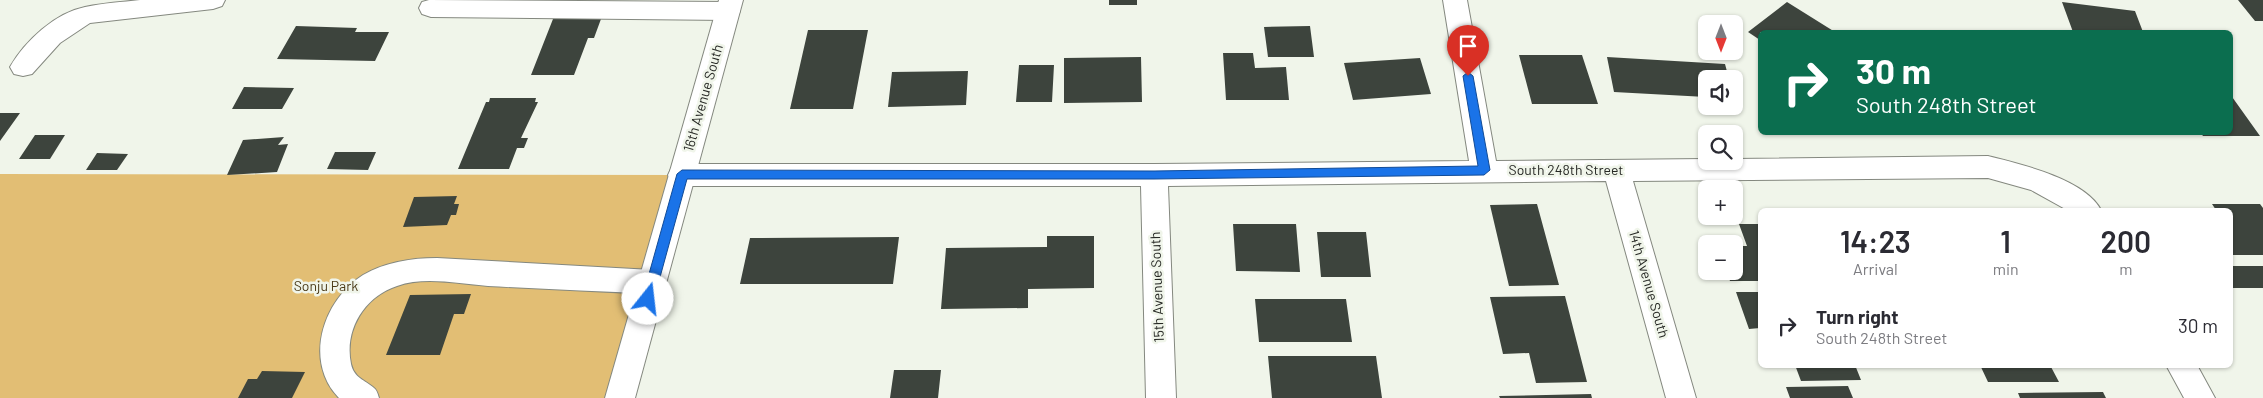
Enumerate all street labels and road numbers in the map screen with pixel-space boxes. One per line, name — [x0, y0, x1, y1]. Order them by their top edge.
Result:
street label: 16th Avenue South — [679, 42, 726, 153]
street label: South 248th Street — [1509, 161, 1623, 178]
street label: 14th Avenue South — [1626, 228, 1673, 340]
street label: 15th Avenue South — [1146, 231, 1167, 343]

